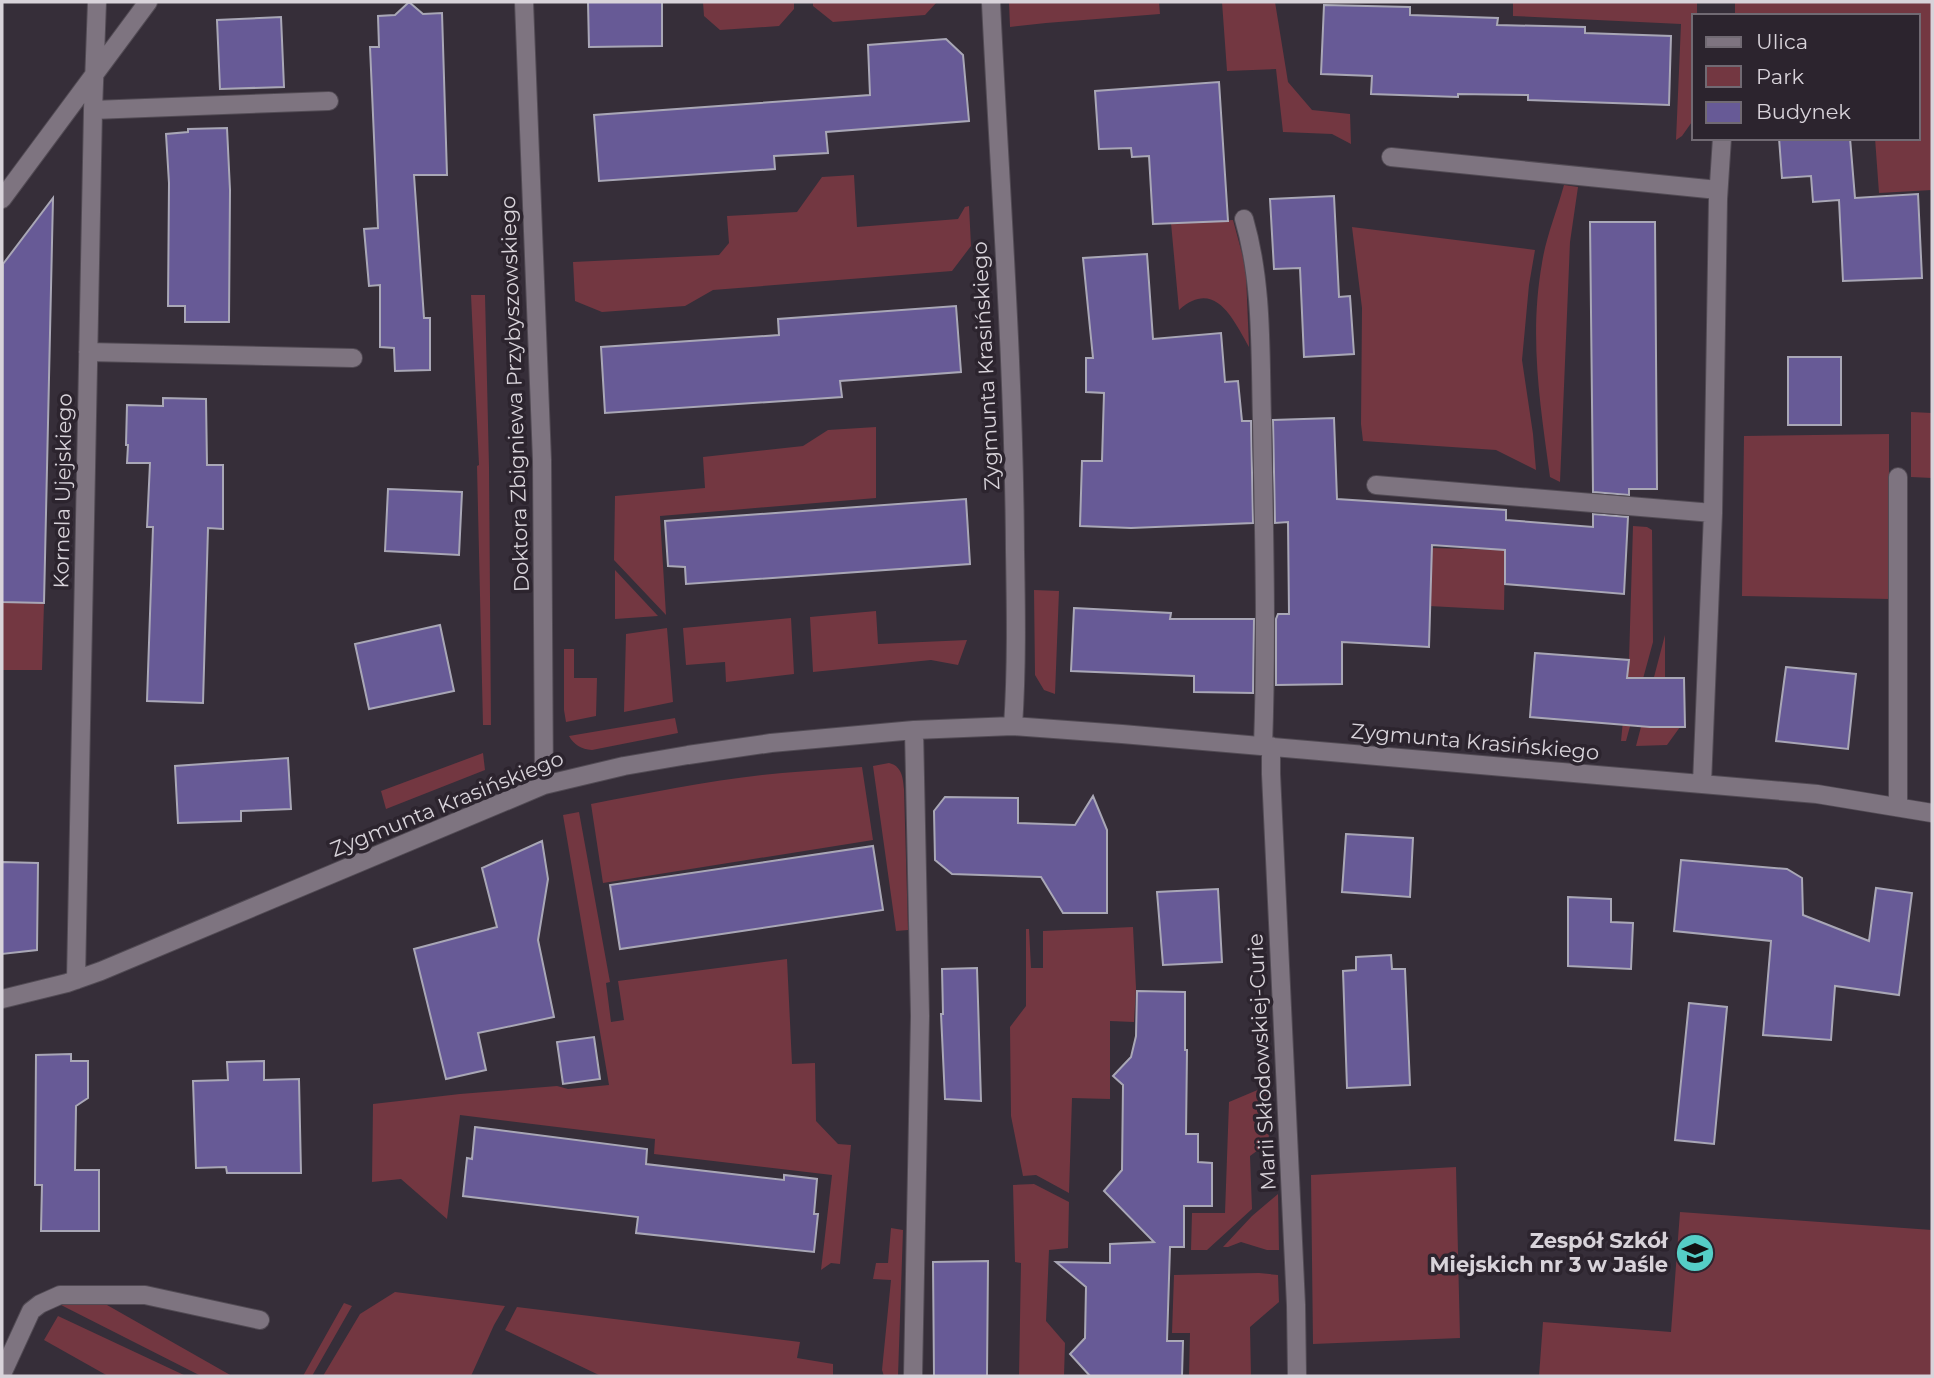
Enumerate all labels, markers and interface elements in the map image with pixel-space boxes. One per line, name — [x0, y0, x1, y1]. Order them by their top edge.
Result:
legend — [1692, 14, 1920, 140]
text: Ulica — [1756, 29, 1808, 54]
text: Park — [1756, 64, 1804, 89]
text: Budynek — [1756, 99, 1851, 124]
street label: Doktora Zbigniewa Przybyszowskiego — [495, 195, 534, 593]
street label: Zygmunta Krasińskiego — [966, 241, 1005, 491]
street label: Kornela Ujejskiego — [48, 393, 77, 589]
street label: Zygmunta Krasińskiego — [1350, 718, 1600, 765]
street label: Zygmunta Krasińskiego — [327, 745, 567, 862]
street label: Marii Skłodowskiej-Curie — [1242, 933, 1281, 1191]
place label: Zespół Szkół Miejskich nr 3 w Jaśle — [1430, 1228, 1669, 1277]
school or university icon: Zespół Szkół Miejskich nr 3 w Jaśle — [1674, 1232, 1716, 1274]

